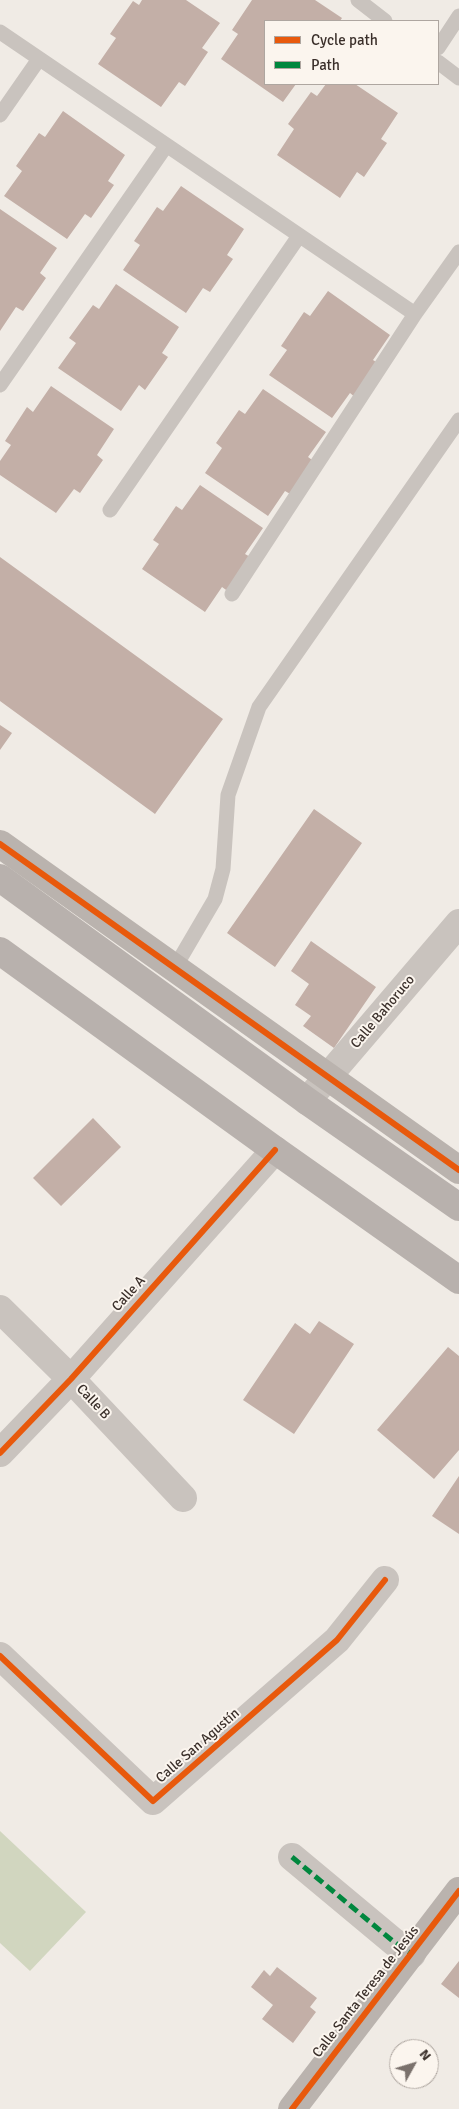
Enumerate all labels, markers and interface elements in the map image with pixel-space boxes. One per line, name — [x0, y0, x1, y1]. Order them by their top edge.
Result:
legend — [264, 20, 439, 85]
text: Cycle path — [311, 31, 378, 49]
text: Path — [311, 56, 340, 74]
street label: Calle Bahoruco — [347, 972, 419, 1052]
street label: Calle A — [109, 1273, 149, 1315]
street label: Calle B — [73, 1381, 113, 1423]
street label: Calle San Agustín — [153, 1705, 243, 1787]
street label: Calle Santa Teresa de Jesús — [309, 1923, 423, 2061]
north arrow — [389, 2039, 439, 2089]
text: N — [416, 2046, 435, 2064]

